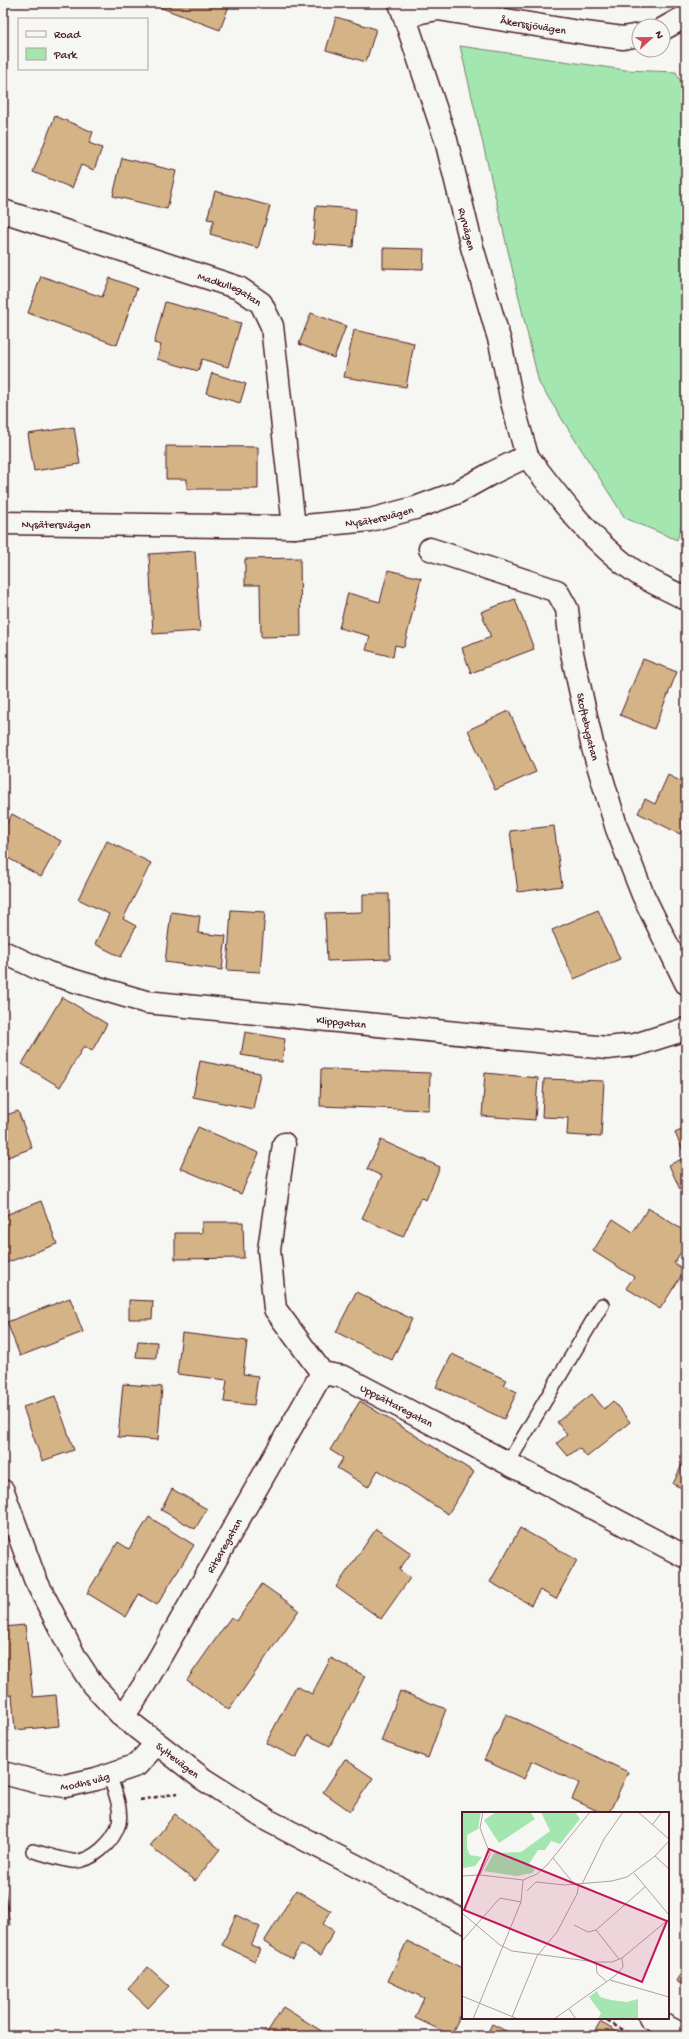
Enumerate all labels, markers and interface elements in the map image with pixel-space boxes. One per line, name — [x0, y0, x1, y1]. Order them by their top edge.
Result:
street label: Åkerssjövägen — [499, 13, 567, 38]
legend — [18, 18, 148, 70]
north arrow — [631, 18, 671, 58]
text: Road — [54, 29, 81, 43]
text: N — [652, 29, 665, 41]
text: Park — [53, 49, 79, 63]
street label: Ryrvägen — [455, 207, 477, 253]
street label: Madkullegatan — [196, 271, 264, 310]
street label: Nysätersvägen — [345, 505, 416, 530]
street label: Nysätersvägen — [21, 519, 91, 532]
street label: Skoftebygatan — [573, 692, 601, 763]
street label: Klippgatan — [316, 1015, 367, 1032]
street label: Uppsättaregatan — [358, 1383, 435, 1431]
street label: Ritsaregatan — [205, 1516, 246, 1576]
street label: Syltevägen — [153, 1741, 201, 1782]
street label: Modhs väg — [60, 1771, 111, 1794]
inset map — [462, 1812, 669, 2019]

